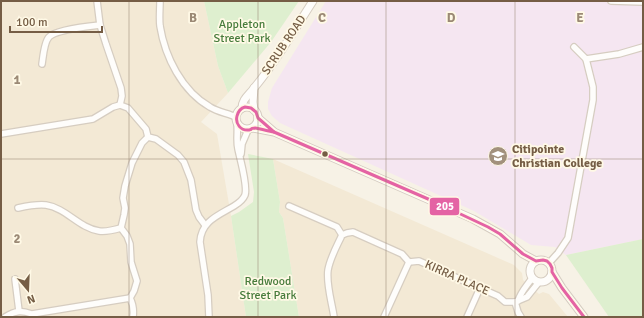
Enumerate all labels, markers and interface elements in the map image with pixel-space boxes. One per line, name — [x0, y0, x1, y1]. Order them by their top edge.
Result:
scale bar — [10, 8, 102, 34]
text: B — [189, 10, 197, 26]
text: C — [318, 10, 326, 26]
text: D — [447, 10, 456, 26]
text: E — [576, 10, 584, 26]
street label: SCRUB ROAD — [259, 12, 310, 78]
text: 100 m — [16, 15, 48, 30]
park label: Appleton Street Park — [214, 17, 270, 46]
text: 1 — [13, 72, 21, 88]
place label: Citipointe Christian College — [512, 142, 602, 171]
school or university icon: Citipointe Christian College — [487, 145, 509, 167]
unlabelled marker — [320, 149, 330, 159]
line badge: 205 — [429, 197, 460, 216]
text: 205 — [436, 200, 454, 213]
text: 2 — [13, 231, 21, 247]
street label: KIRRA PLACE — [422, 257, 492, 299]
north arrow — [8, 270, 48, 310]
park label: Redwood Street Park — [240, 274, 296, 303]
text: N — [25, 292, 37, 306]

